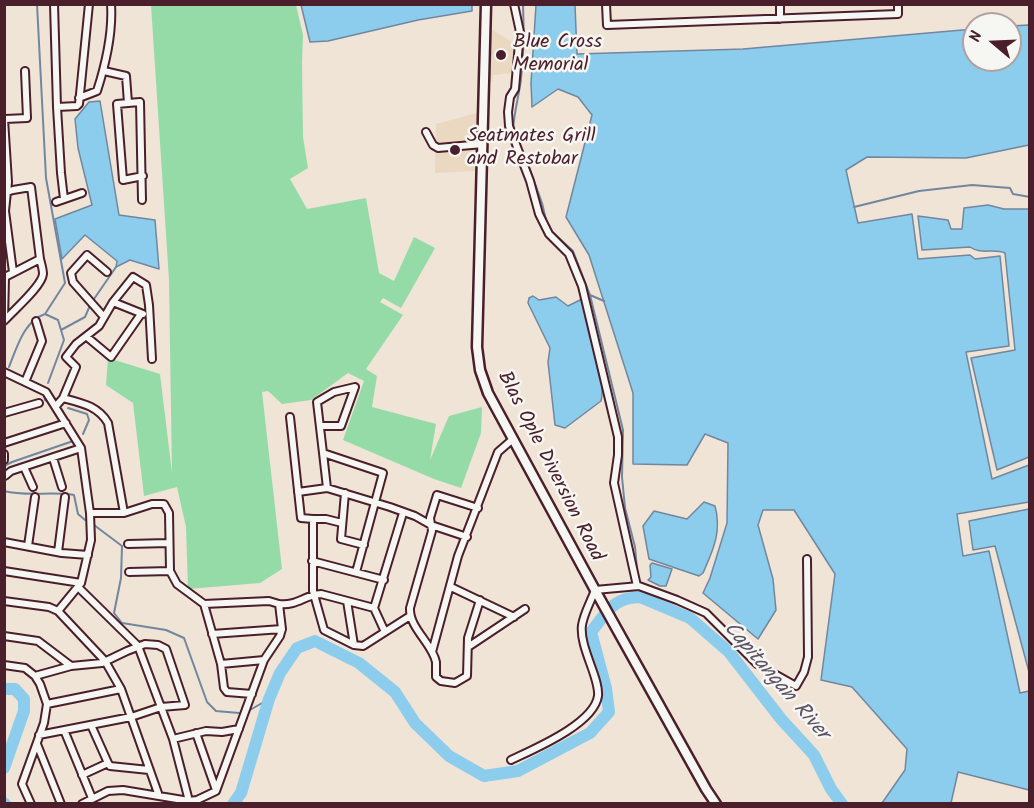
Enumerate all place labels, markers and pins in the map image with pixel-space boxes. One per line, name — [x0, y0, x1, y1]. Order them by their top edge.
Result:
place label: Blue Cross Memorial — [513, 32, 602, 79]
marker: Blue Cross Memorial — [494, 48, 508, 62]
place label: Seatmates Grill and Restobar — [467, 126, 596, 173]
marker: Seatmates Grill and Restobar — [448, 143, 462, 157]

